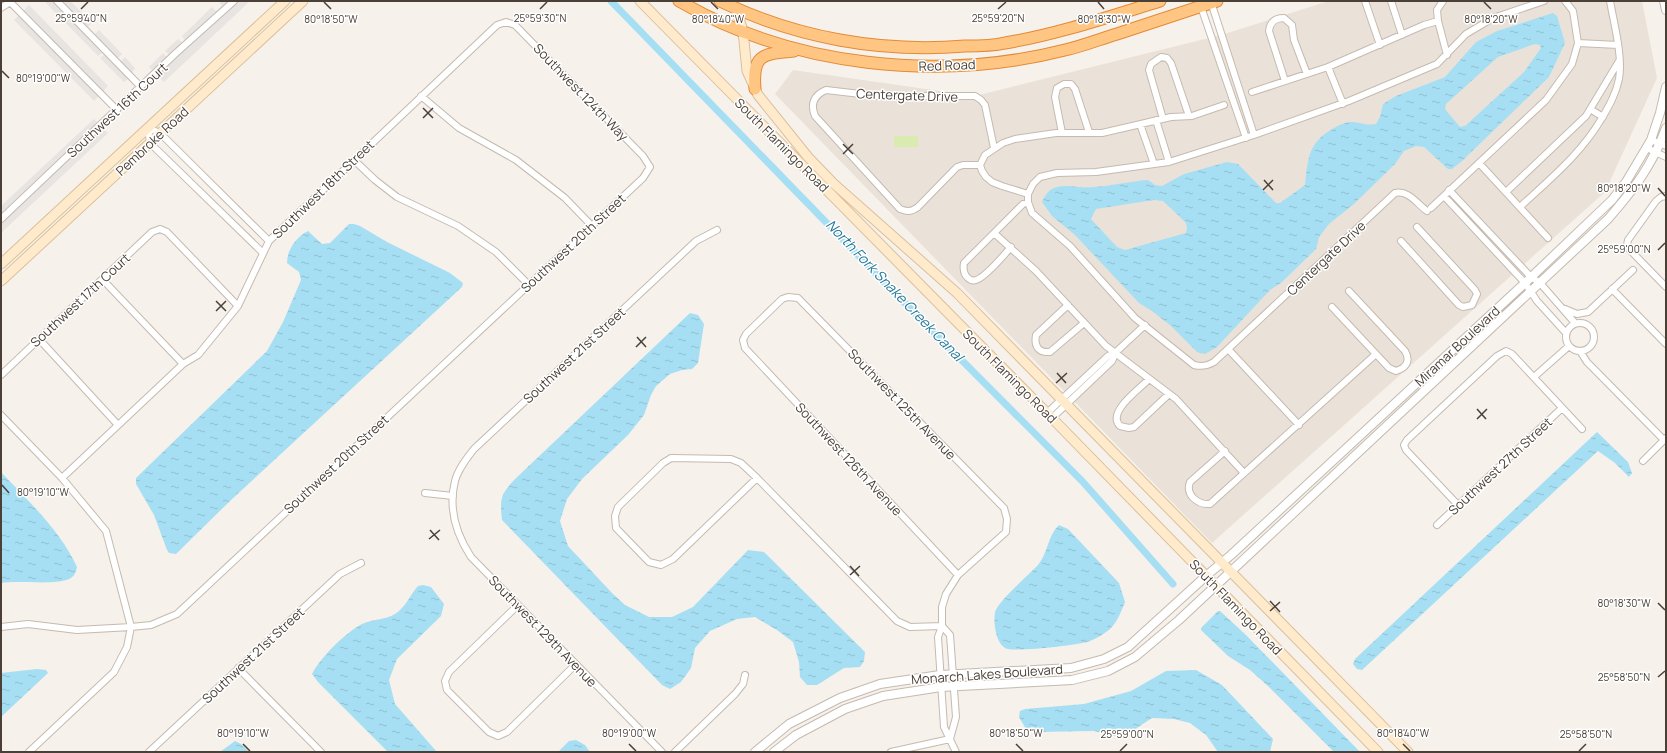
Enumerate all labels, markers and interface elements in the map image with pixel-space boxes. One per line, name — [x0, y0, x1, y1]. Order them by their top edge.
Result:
text: 25°59'40"N — [55, 11, 107, 25]
text: 25°59'30"N — [514, 11, 566, 25]
text: 25°59'20"N — [972, 11, 1024, 25]
text: 80°18'50"W — [304, 12, 358, 26]
text: 80°18'40"W — [692, 12, 745, 26]
text: 80°18'30"W — [1077, 12, 1131, 26]
text: 80°18'20"W — [1464, 12, 1518, 26]
street label: Southwest 124th Way — [530, 39, 632, 145]
street label: Red Road — [918, 55, 976, 75]
street label: Southwest 16th Court — [63, 59, 171, 161]
text: 80°19'00"W — [16, 71, 71, 85]
street label: Centergate Drive — [856, 84, 959, 106]
street label: South Flamingo Road — [731, 94, 833, 196]
street label: Pembroke Road — [112, 103, 192, 179]
street label: Southwest 18th Street — [268, 136, 378, 242]
text: 80°18'20"W — [1597, 181, 1651, 195]
street label: Southwest 20th Street — [517, 190, 629, 296]
water label: North Fork Snake Creek Canal — [822, 215, 969, 366]
street label: Centergate Drive — [1283, 216, 1370, 299]
text: 25°59'00"N — [1597, 242, 1651, 256]
street label: Southwest 17th Court — [26, 249, 134, 351]
street label: Miramar Boulevard — [1410, 302, 1504, 390]
street label: Southwest 21st Street — [519, 303, 629, 407]
street label: South Flamingo Road — [959, 325, 1061, 427]
street label: Southwest 125th Avenue — [844, 344, 960, 464]
street label: Southwest 126th Avenue — [792, 398, 907, 520]
street label: Southwest 20th Street — [280, 411, 392, 517]
street label: Southwest 27th Street — [1444, 413, 1556, 519]
text: 80°19'10"W — [17, 485, 70, 499]
street label: South Flamingo Road — [1186, 555, 1286, 659]
street label: Southwest 129th Avenue — [485, 571, 601, 691]
text: 80°18'30"W — [1597, 596, 1651, 610]
street label: Southwest 21st Street — [198, 603, 308, 707]
street label: Monarch Lakes Boulevard — [910, 660, 1064, 688]
text: 25°58'50"N — [1598, 670, 1650, 684]
text: 80°19'10"W — [217, 726, 270, 740]
text: 80°19'00"W — [602, 726, 657, 740]
text: 80°18'50"W — [989, 726, 1043, 740]
text: 80°18'40"W — [1377, 726, 1430, 740]
text: 25°59'00"N — [1100, 727, 1154, 741]
text: 25°58'50"N — [1560, 727, 1612, 741]

